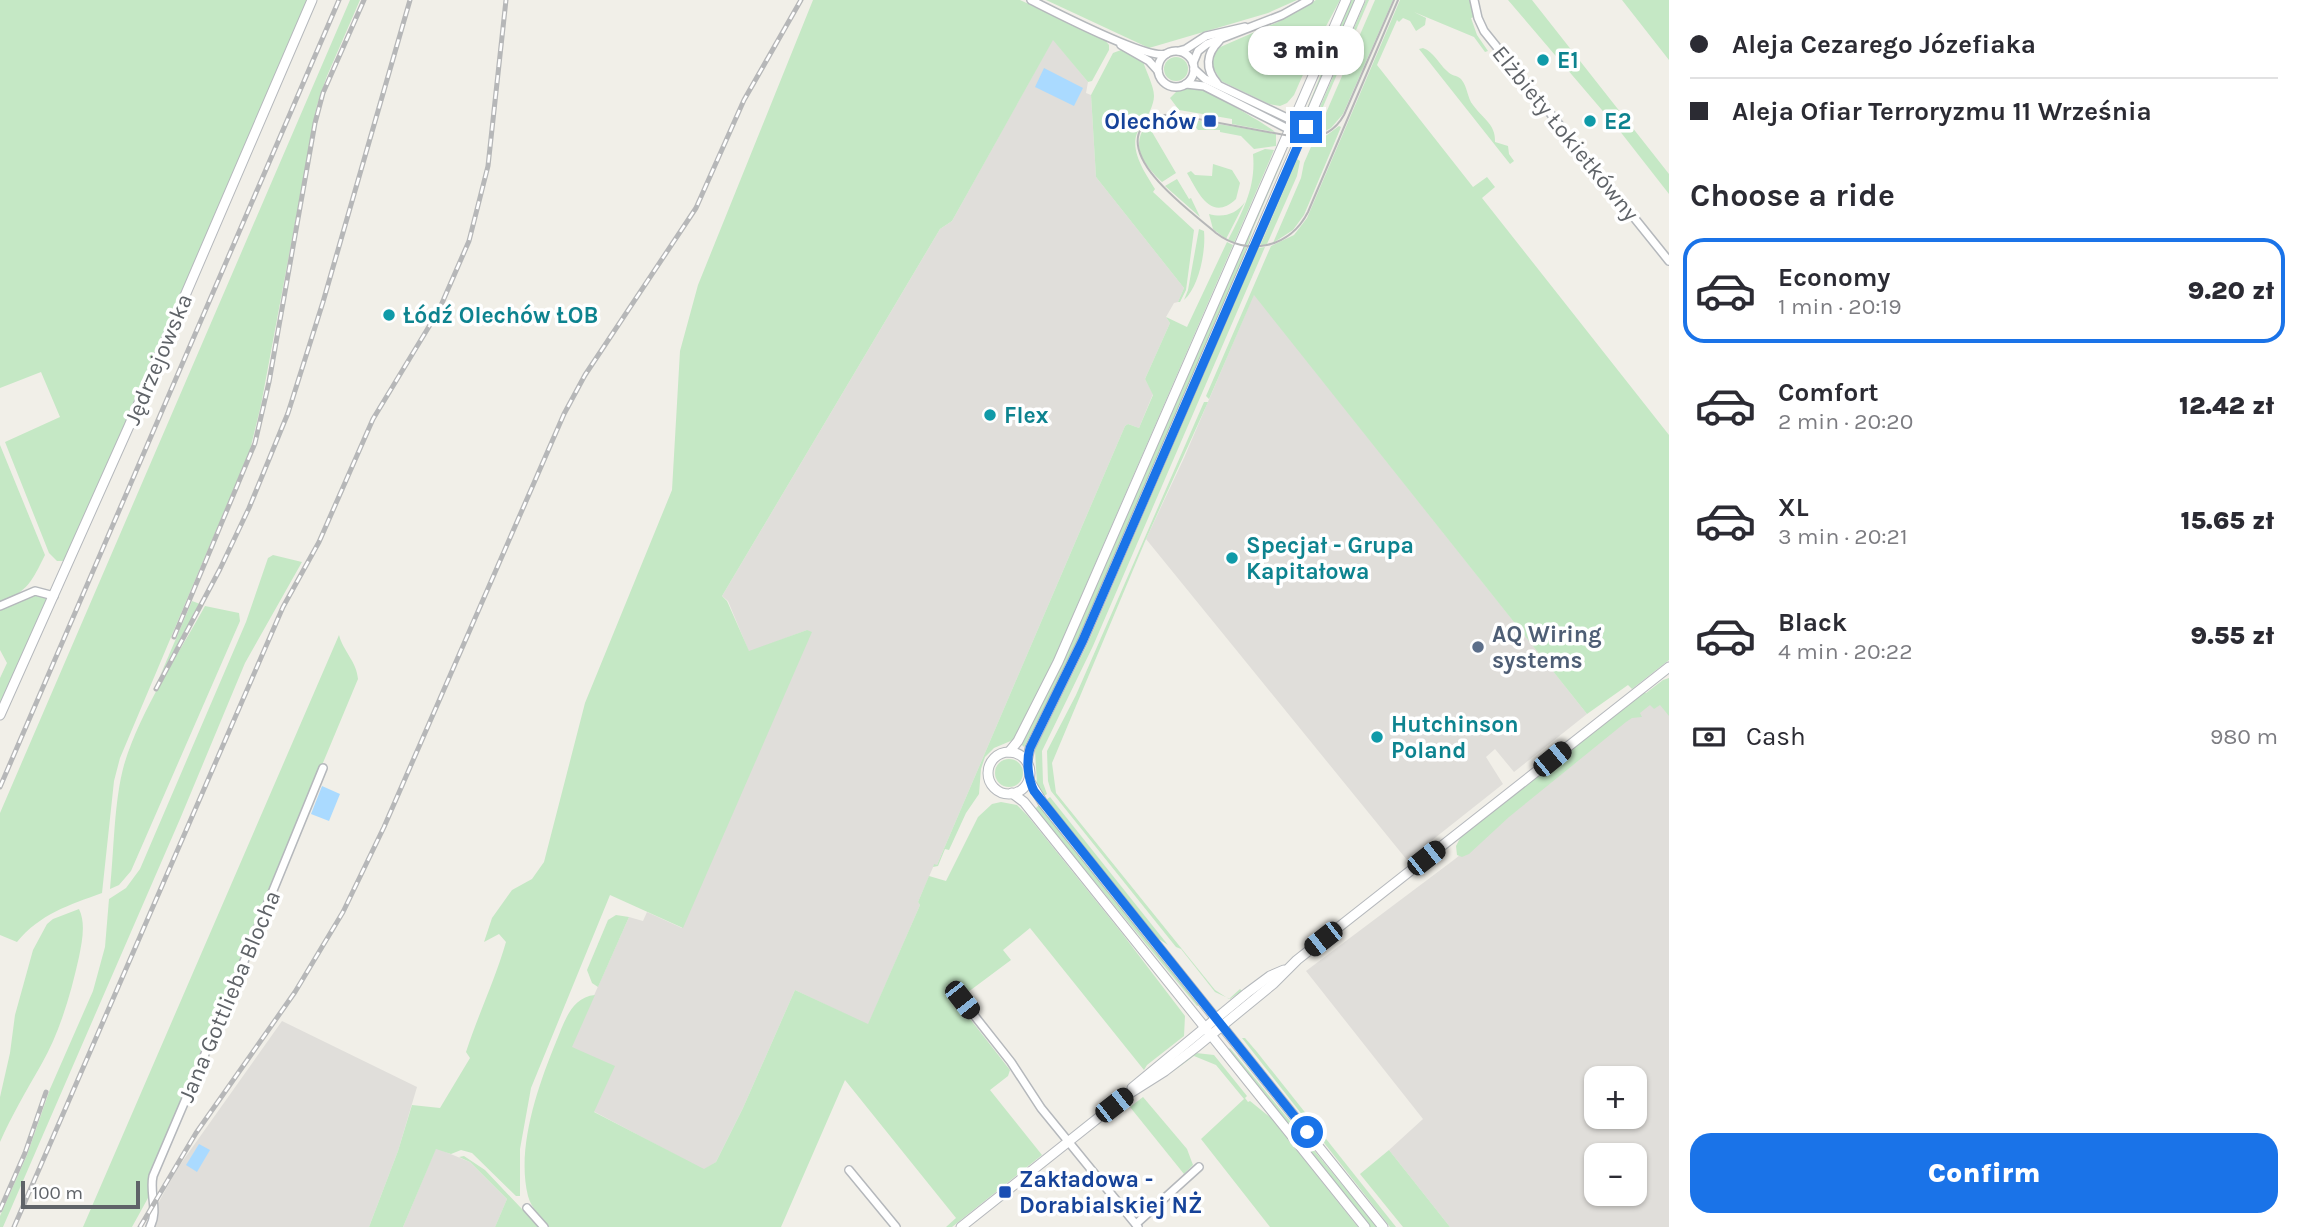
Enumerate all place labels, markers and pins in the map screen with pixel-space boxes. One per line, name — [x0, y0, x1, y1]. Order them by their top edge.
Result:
place label: E1 — [1557, 47, 1579, 74]
marker: E1 — [1535, 52, 1551, 68]
place label: Olechów — [1104, 108, 1197, 135]
place label: E2 — [1604, 108, 1631, 135]
marker: Olechów — [1202, 113, 1218, 129]
marker: E2 — [1582, 113, 1598, 129]
place label: Łódź Olechów ŁOB — [403, 302, 598, 329]
marker: Łódź Olechów ŁOB — [381, 307, 397, 323]
place label: Flex — [1004, 402, 1049, 429]
marker: Flex — [982, 407, 998, 423]
place label: Specjał - Grupa Kapitałowa — [1246, 532, 1414, 585]
marker: Specjał - Grupa Kapitałowa — [1224, 550, 1240, 566]
place label: AQ Wiring systems — [1492, 621, 1602, 674]
marker: AQ Wiring systems — [1470, 639, 1486, 655]
place label: Hutchinson Poland — [1391, 711, 1519, 764]
marker: Hutchinson Poland — [1369, 729, 1385, 745]
place label: Zakładowa - Dorabialskiej NŻ — [1019, 1166, 1202, 1219]
marker: Zakładowa - Dorabialskiej NŻ — [997, 1184, 1013, 1200]

